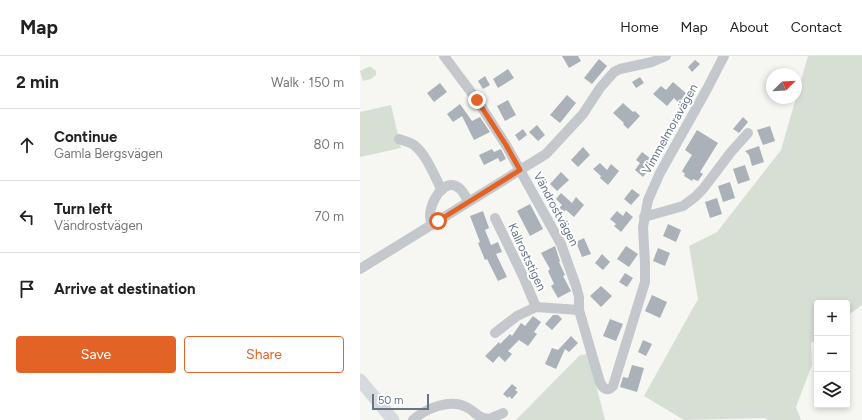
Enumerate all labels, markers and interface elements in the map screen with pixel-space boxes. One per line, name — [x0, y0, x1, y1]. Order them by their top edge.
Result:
text: Map — [20, 16, 58, 39]
text: Home — [620, 19, 659, 36]
text: Map — [681, 19, 708, 36]
text: About — [730, 19, 769, 36]
text: Contact — [791, 19, 842, 36]
north arrow — [766, 68, 802, 104]
text: 2 min — [16, 72, 59, 92]
text: Walk · 150 m — [271, 75, 344, 90]
street label: Vimmelmoravägen — [639, 81, 701, 176]
route end — [468, 91, 486, 109]
text: Continue — [54, 128, 117, 146]
icon: ahead — [16, 134, 38, 156]
text: 80 m — [313, 137, 344, 152]
text: Gamla Bergsvägen — [54, 146, 163, 161]
street label: Vändrostvägen — [531, 170, 582, 249]
text: Turn left — [54, 200, 112, 218]
icon: left — [16, 206, 38, 228]
text: 70 m — [314, 209, 344, 224]
route start — [429, 212, 447, 230]
text: Vändrostvägen — [54, 218, 143, 233]
street label: Kallroststigen — [505, 221, 549, 293]
icon: arrive — [16, 278, 38, 300]
text: Arrive at destination — [54, 280, 195, 298]
map controls — [814, 300, 850, 408]
button: + — [814, 300, 850, 336]
button: Save — [16, 336, 176, 373]
button: Share — [184, 336, 344, 373]
button: − — [814, 336, 850, 372]
button: layers — [814, 372, 850, 408]
scale bar — [372, 392, 429, 411]
text: 50 m — [378, 394, 403, 407]

